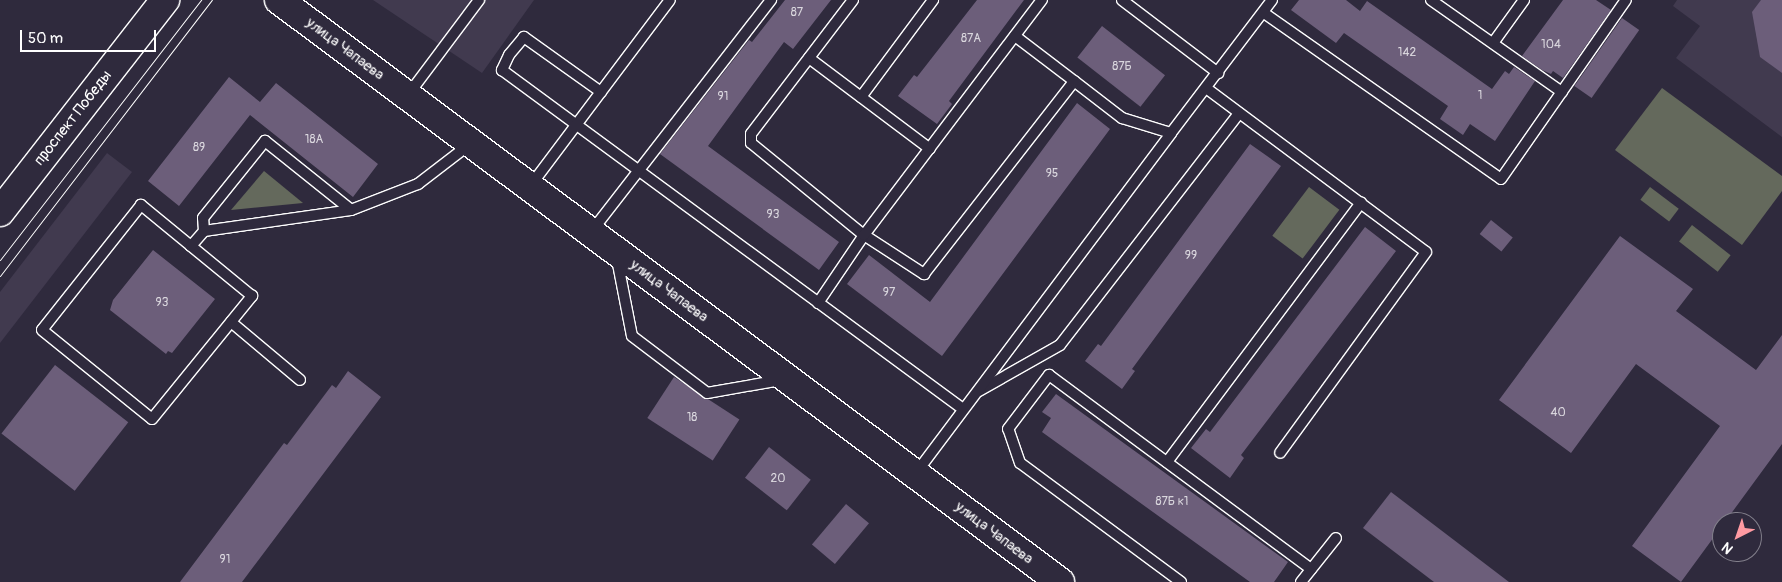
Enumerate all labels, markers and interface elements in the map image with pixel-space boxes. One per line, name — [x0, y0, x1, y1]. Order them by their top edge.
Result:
house number: 87 — [791, 6, 803, 20]
street label: улица Чапаева — [302, 14, 388, 84]
scale bar — [22, 20, 159, 52]
text: 50 m — [28, 29, 63, 48]
house number: 87А — [961, 32, 981, 46]
house number: 104 — [1541, 38, 1561, 52]
house number: 142 — [1398, 46, 1416, 60]
house number: 87Б — [1112, 60, 1132, 74]
street label: проспект Победы — [30, 67, 116, 169]
house number: 1 — [1478, 89, 1482, 103]
house number: 91 — [718, 90, 728, 104]
house number: 18А — [305, 133, 323, 147]
house number: 89 — [193, 141, 205, 155]
house number: 95 — [1046, 167, 1058, 181]
house number: 93 — [767, 208, 779, 222]
house number: 99 — [1185, 249, 1197, 263]
street label: улица Чапаева — [626, 256, 712, 326]
house number: 97 — [883, 286, 895, 300]
house number: 93 — [156, 296, 168, 310]
house number: 40 — [1550, 406, 1566, 420]
house number: 18 — [687, 411, 697, 425]
house number: 20 — [771, 472, 785, 486]
house number: 87Б к1 — [1155, 495, 1189, 509]
street label: улица Чапаева — [951, 498, 1037, 568]
north arrow — [1712, 512, 1762, 562]
text: N — [1718, 538, 1737, 557]
house number: 91 — [220, 553, 230, 567]

